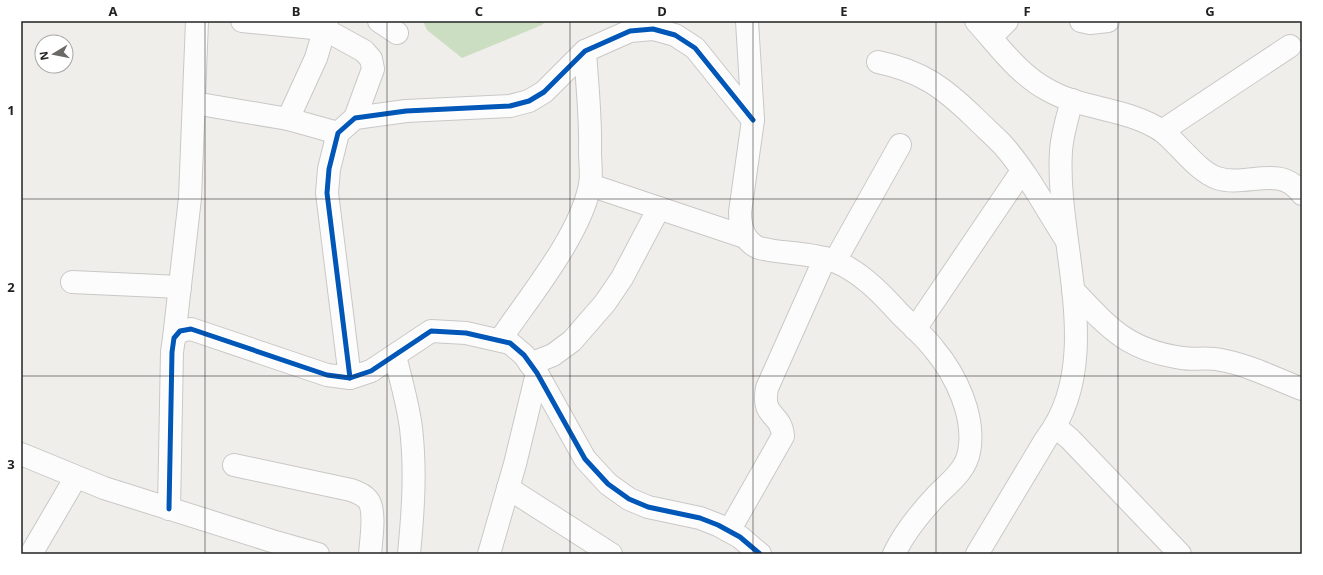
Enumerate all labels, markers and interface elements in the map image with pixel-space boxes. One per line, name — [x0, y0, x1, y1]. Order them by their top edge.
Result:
text: A — [109, 2, 118, 20]
text: B — [292, 2, 300, 20]
text: C — [475, 2, 483, 20]
text: D — [657, 2, 667, 20]
text: E — [840, 2, 848, 20]
text: F — [1023, 2, 1031, 20]
text: G — [1205, 2, 1215, 20]
north arrow — [34, 34, 74, 74]
text: N — [35, 50, 52, 62]
text: 1 — [7, 101, 15, 119]
text: 2 — [7, 278, 15, 296]
text: 3 — [7, 455, 15, 473]

